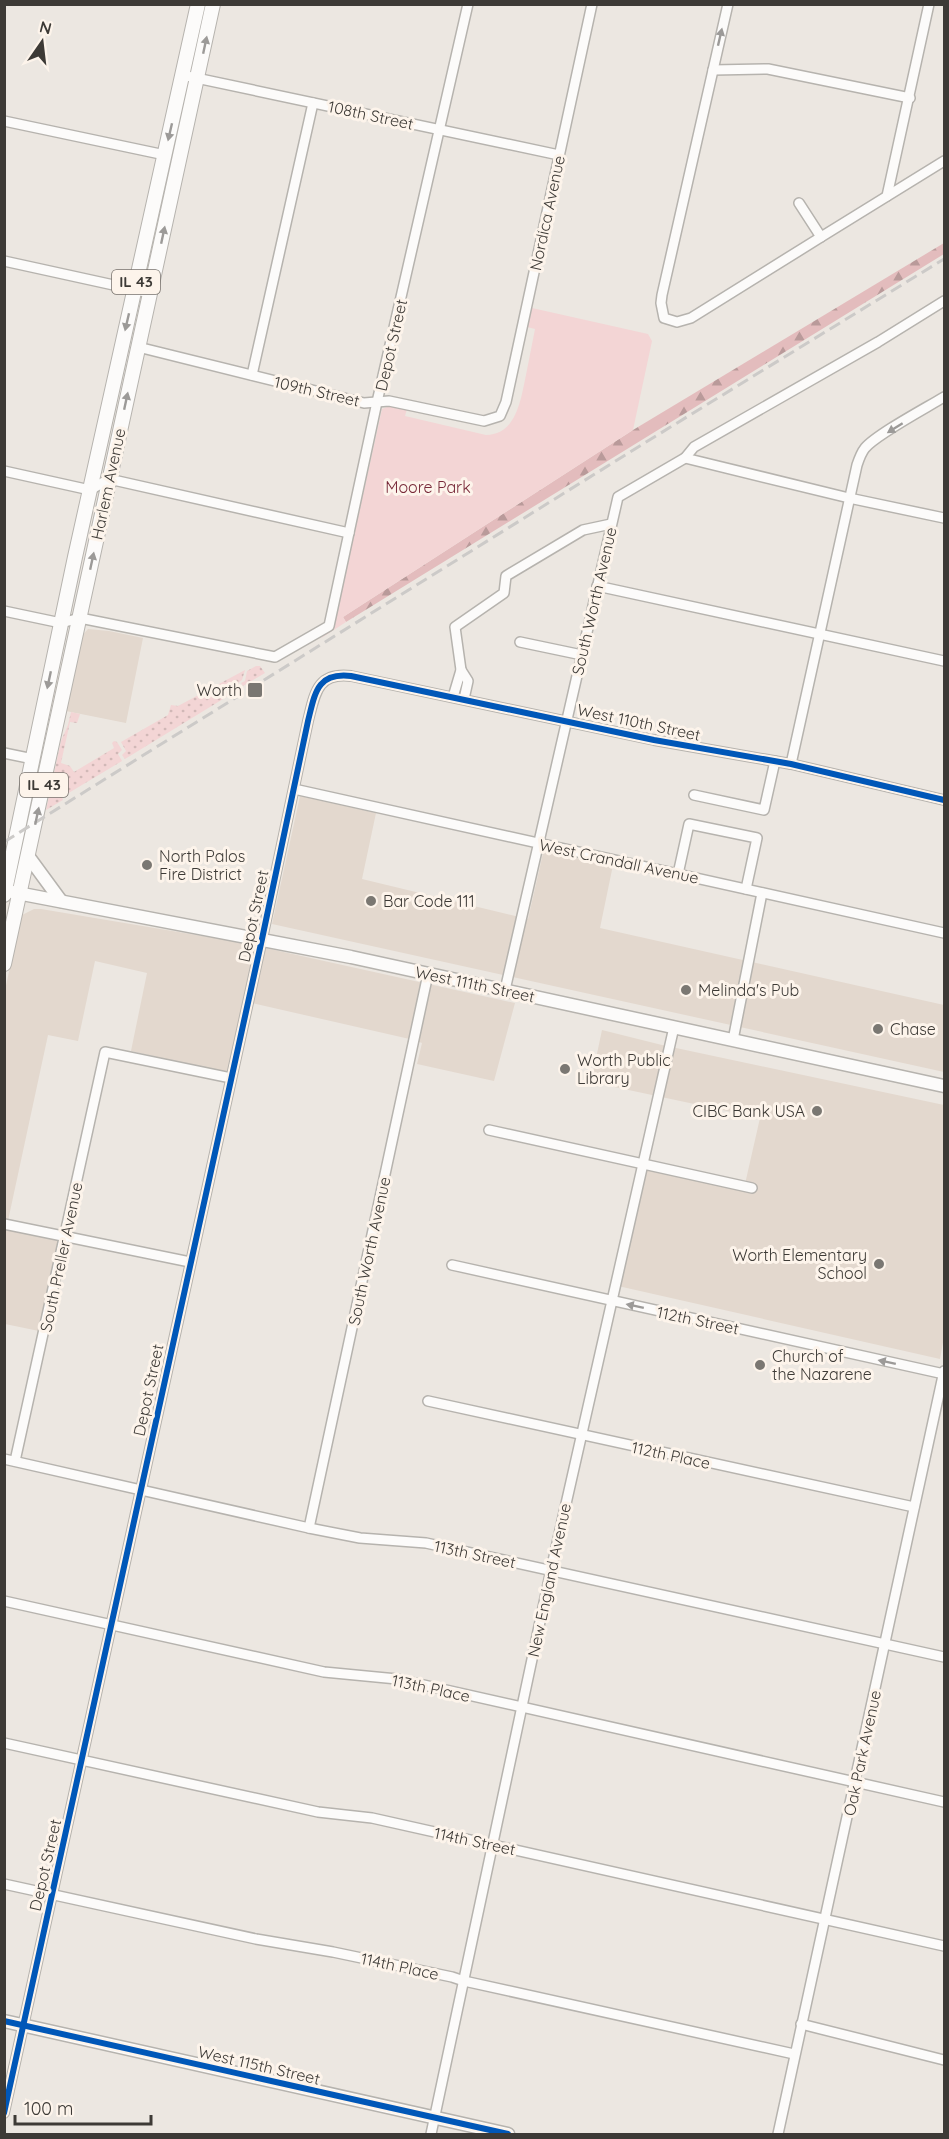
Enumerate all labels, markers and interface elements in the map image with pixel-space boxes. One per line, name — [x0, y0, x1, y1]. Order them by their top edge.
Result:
north arrow — [12, 12, 72, 72]
text: N — [38, 16, 54, 39]
one-way arrow — [716, 28, 726, 46]
one-way arrow — [200, 36, 210, 54]
street label: 108th Street — [327, 96, 415, 134]
one-way arrow — [164, 123, 174, 141]
street label: Nordica Avenue — [525, 154, 569, 272]
one-way arrow — [159, 226, 168, 245]
road number: IL 43 — [112, 270, 160, 294]
street label: Depot Street — [371, 297, 411, 393]
one-way arrow — [122, 313, 132, 332]
street label: 109th Street — [272, 371, 362, 411]
one-way arrow — [122, 391, 131, 410]
one-way arrow — [887, 422, 903, 433]
street label: Harlem Avenue — [86, 426, 130, 542]
park label: Moore Park — [385, 477, 471, 497]
street label: South Worth Avenue — [567, 525, 621, 677]
one-way arrow — [88, 551, 97, 570]
one-way arrow — [44, 671, 53, 690]
place label: Worth — [196, 680, 242, 700]
marker: Worth — [246, 681, 264, 699]
street label: West 110th Street — [576, 699, 702, 745]
road number: IL 43 — [20, 773, 68, 797]
one-way arrow — [33, 806, 42, 825]
street label: West Crandall Avenue — [537, 834, 701, 888]
place label: North Palos Fire District — [159, 846, 245, 884]
marker: North Palos Fire District — [140, 858, 154, 872]
street label: Depot Street — [233, 868, 273, 964]
place label: Bar Code 111 — [383, 891, 475, 911]
marker: Bar Code 111 — [364, 894, 378, 908]
street label: West 111th Street — [413, 962, 537, 1006]
place label: Melinda's Pub — [698, 980, 799, 1000]
marker: Melinda's Pub — [679, 983, 693, 997]
place label: Chase — [890, 1019, 936, 1039]
marker: Chase — [871, 1022, 885, 1036]
place label: Worth Public Library — [577, 1050, 671, 1088]
marker: Worth Public Library — [558, 1062, 572, 1076]
place label: CIBC Bank USA — [692, 1101, 805, 1121]
marker: CIBC Bank USA — [810, 1104, 824, 1118]
street label: South Worth Avenue — [343, 1175, 395, 1327]
street label: South Preller Avenue — [35, 1180, 87, 1334]
place label: Worth Elementary School — [732, 1245, 867, 1283]
marker: Worth Elementary School — [872, 1257, 886, 1271]
one-way arrow — [625, 1301, 644, 1310]
street label: 112th Street — [655, 1302, 741, 1338]
street label: Depot Street — [128, 1342, 168, 1438]
place label: Church of the Nazarene — [772, 1346, 872, 1384]
one-way arrow — [877, 1356, 896, 1366]
marker: Church of the Nazarene — [753, 1358, 767, 1372]
street label: 112th Place — [630, 1437, 712, 1473]
street label: New England Avenue — [523, 1501, 575, 1659]
street label: 113th Street — [432, 1536, 518, 1572]
street label: 113th Place — [390, 1670, 472, 1706]
street label: Oak Park Avenue — [839, 1688, 885, 1818]
street label: Depot Street — [25, 1817, 65, 1913]
street label: 114th Street — [433, 1823, 517, 1859]
street label: 114th Place — [359, 1948, 441, 1984]
street label: West 115th Street — [196, 2041, 322, 2089]
scale bar — [15, 2088, 152, 2126]
text: 100 m — [24, 2097, 73, 2120]

